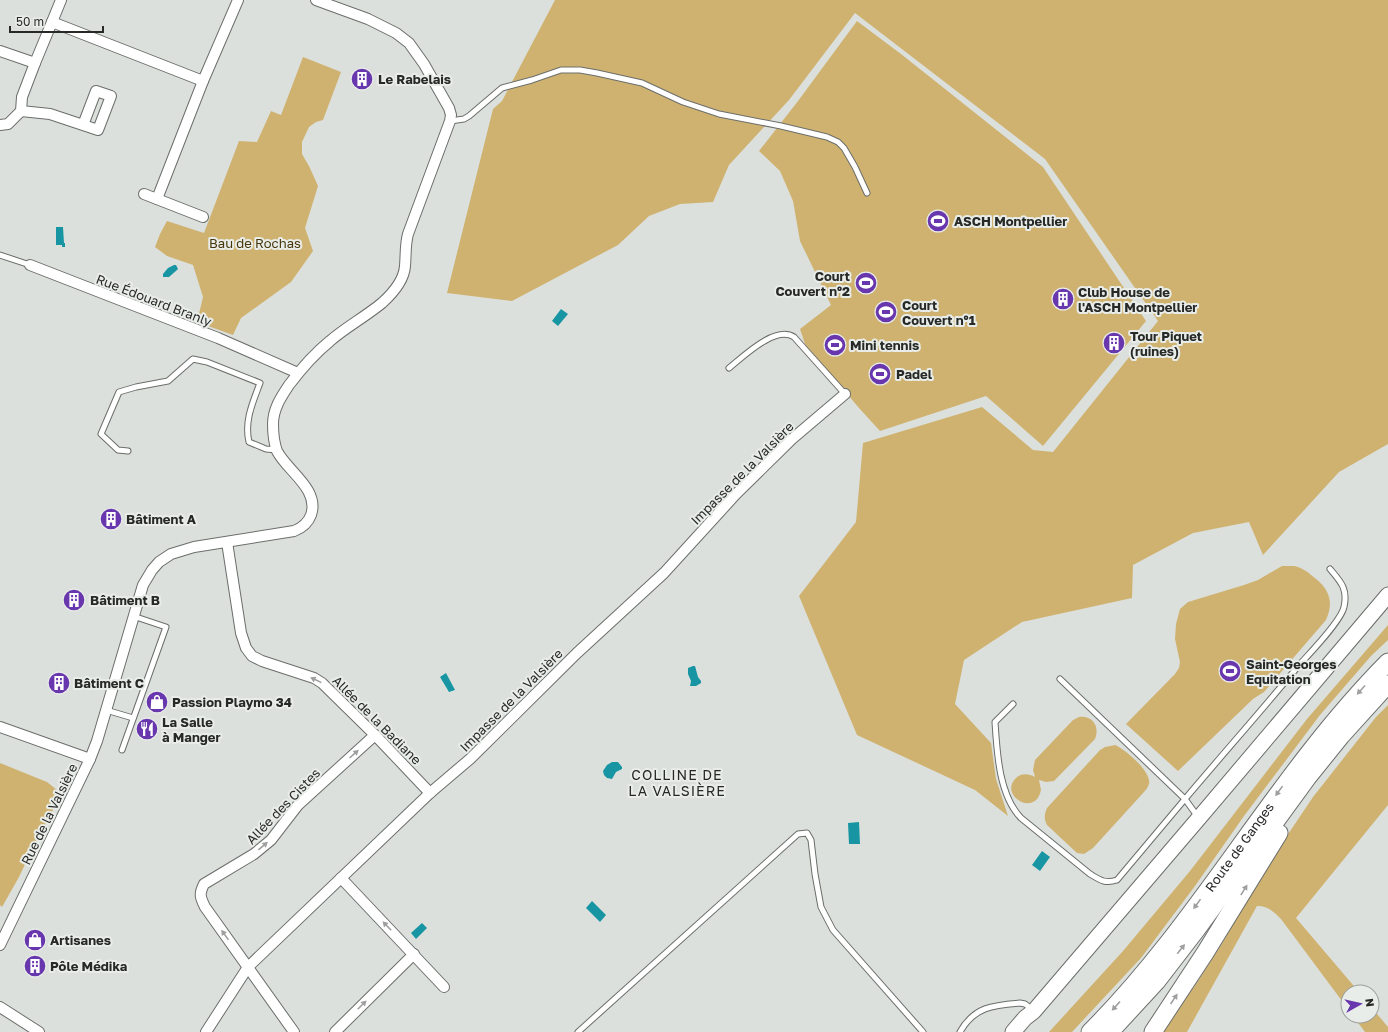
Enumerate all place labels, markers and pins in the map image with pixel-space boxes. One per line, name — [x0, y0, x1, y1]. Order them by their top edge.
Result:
building icon: Le Rabelais — [349, 66, 375, 92]
place label: Le Rabelais — [378, 71, 451, 87]
sports icon: ASCH Montpellier — [925, 208, 951, 234]
place label: ASCH Montpellier — [954, 213, 1067, 229]
place label: Court Couvert n°2 — [775, 268, 850, 299]
sports icon: Court Couvert n°2 — [853, 270, 879, 296]
place label: Club House de l'ASCH Montpellier — [1078, 284, 1197, 315]
building icon: Club House de l'ASCH Montpellier — [1050, 286, 1076, 312]
place label: Court Couvert n°1 — [902, 297, 976, 328]
sports icon: Court Couvert n°1 — [873, 299, 899, 325]
place label: Tour Piquet (ruines) — [1130, 328, 1202, 359]
building icon: Tour Piquet (ruines) — [1101, 330, 1127, 356]
sports icon: Mini tennis — [822, 332, 848, 358]
place label: Mini tennis — [850, 337, 919, 353]
sports icon: Padel — [867, 361, 893, 387]
place label: Padel — [896, 366, 933, 382]
building icon: Bâtiment A — [98, 506, 124, 532]
place label: Bâtiment A — [126, 511, 197, 527]
building icon: Bâtiment B — [61, 587, 87, 613]
place label: Bâtiment B — [90, 592, 160, 608]
place label: Saint-Georges Equitation — [1246, 656, 1336, 687]
sports icon: Saint-Georges Equitation — [1217, 658, 1243, 684]
building icon: Bâtiment C — [46, 670, 72, 696]
place label: Bâtiment C — [74, 675, 144, 691]
shop icon: Passion Playmo 34 — [144, 689, 170, 715]
place label: Passion Playmo 34 — [172, 694, 292, 710]
place label: La Salle à Manger — [162, 714, 221, 745]
restaurant icon: La Salle à Manger — [134, 716, 160, 742]
shop icon: Artisanes — [22, 927, 48, 953]
place label: Artisanes — [50, 932, 111, 948]
building icon: Pôle Médika — [22, 953, 48, 979]
place label: Pôle Médika — [50, 958, 128, 974]

